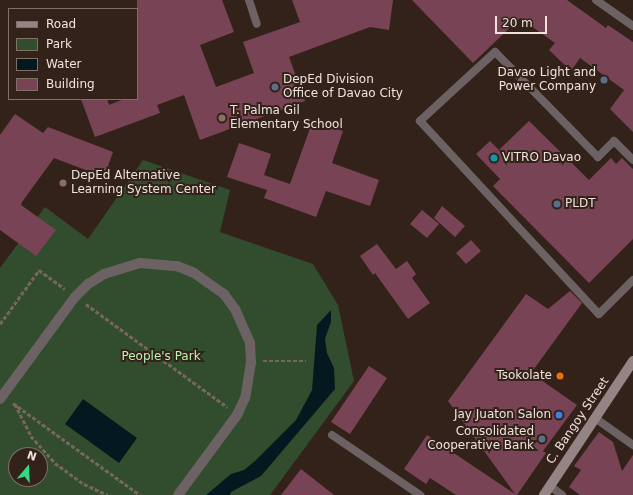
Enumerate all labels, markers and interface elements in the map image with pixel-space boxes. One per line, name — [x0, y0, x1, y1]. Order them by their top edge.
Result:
legend — [8, 8, 138, 100]
scale bar — [497, 8, 549, 34]
text: 20 m — [502, 16, 533, 30]
text: Road — [46, 17, 76, 31]
text: Park — [46, 37, 72, 51]
text: Water — [46, 57, 81, 71]
place label: Davao Light and Power Company — [497, 66, 596, 94]
place label: DepEd Division Office of Davao City — [283, 73, 403, 101]
marker: Davao Light and Power Company — [599, 75, 609, 85]
text: Building — [46, 77, 95, 91]
marker: DepEd Division Office of Davao City — [270, 82, 280, 92]
place label: T. Palma Gil Elementary School — [230, 104, 343, 132]
marker: T. Palma Gil Elementary School — [217, 113, 227, 123]
place label: VITRO Davao — [502, 151, 581, 165]
marker: VITRO Davao — [489, 153, 499, 163]
place label: DepEd Alternative Learning System Center — [71, 169, 216, 197]
marker: DepEd Alternative Learning System Center — [58, 178, 68, 188]
place label: PLDT — [565, 197, 595, 211]
marker: PLDT — [552, 199, 562, 209]
park label: People's Park — [121, 350, 201, 364]
place label: Tsokolate — [496, 369, 552, 383]
marker: Tsokolate — [555, 371, 565, 381]
street label: C. Bangoy Street — [544, 375, 612, 467]
place label: Jay Juaton Salon — [454, 408, 551, 422]
marker: Jay Juaton Salon — [554, 410, 564, 420]
place label: Consolidated Cooperative Bank — [427, 425, 534, 453]
marker: Consolidated Cooperative Bank — [537, 434, 547, 444]
north arrow — [8, 447, 48, 487]
text: N — [25, 448, 38, 464]

